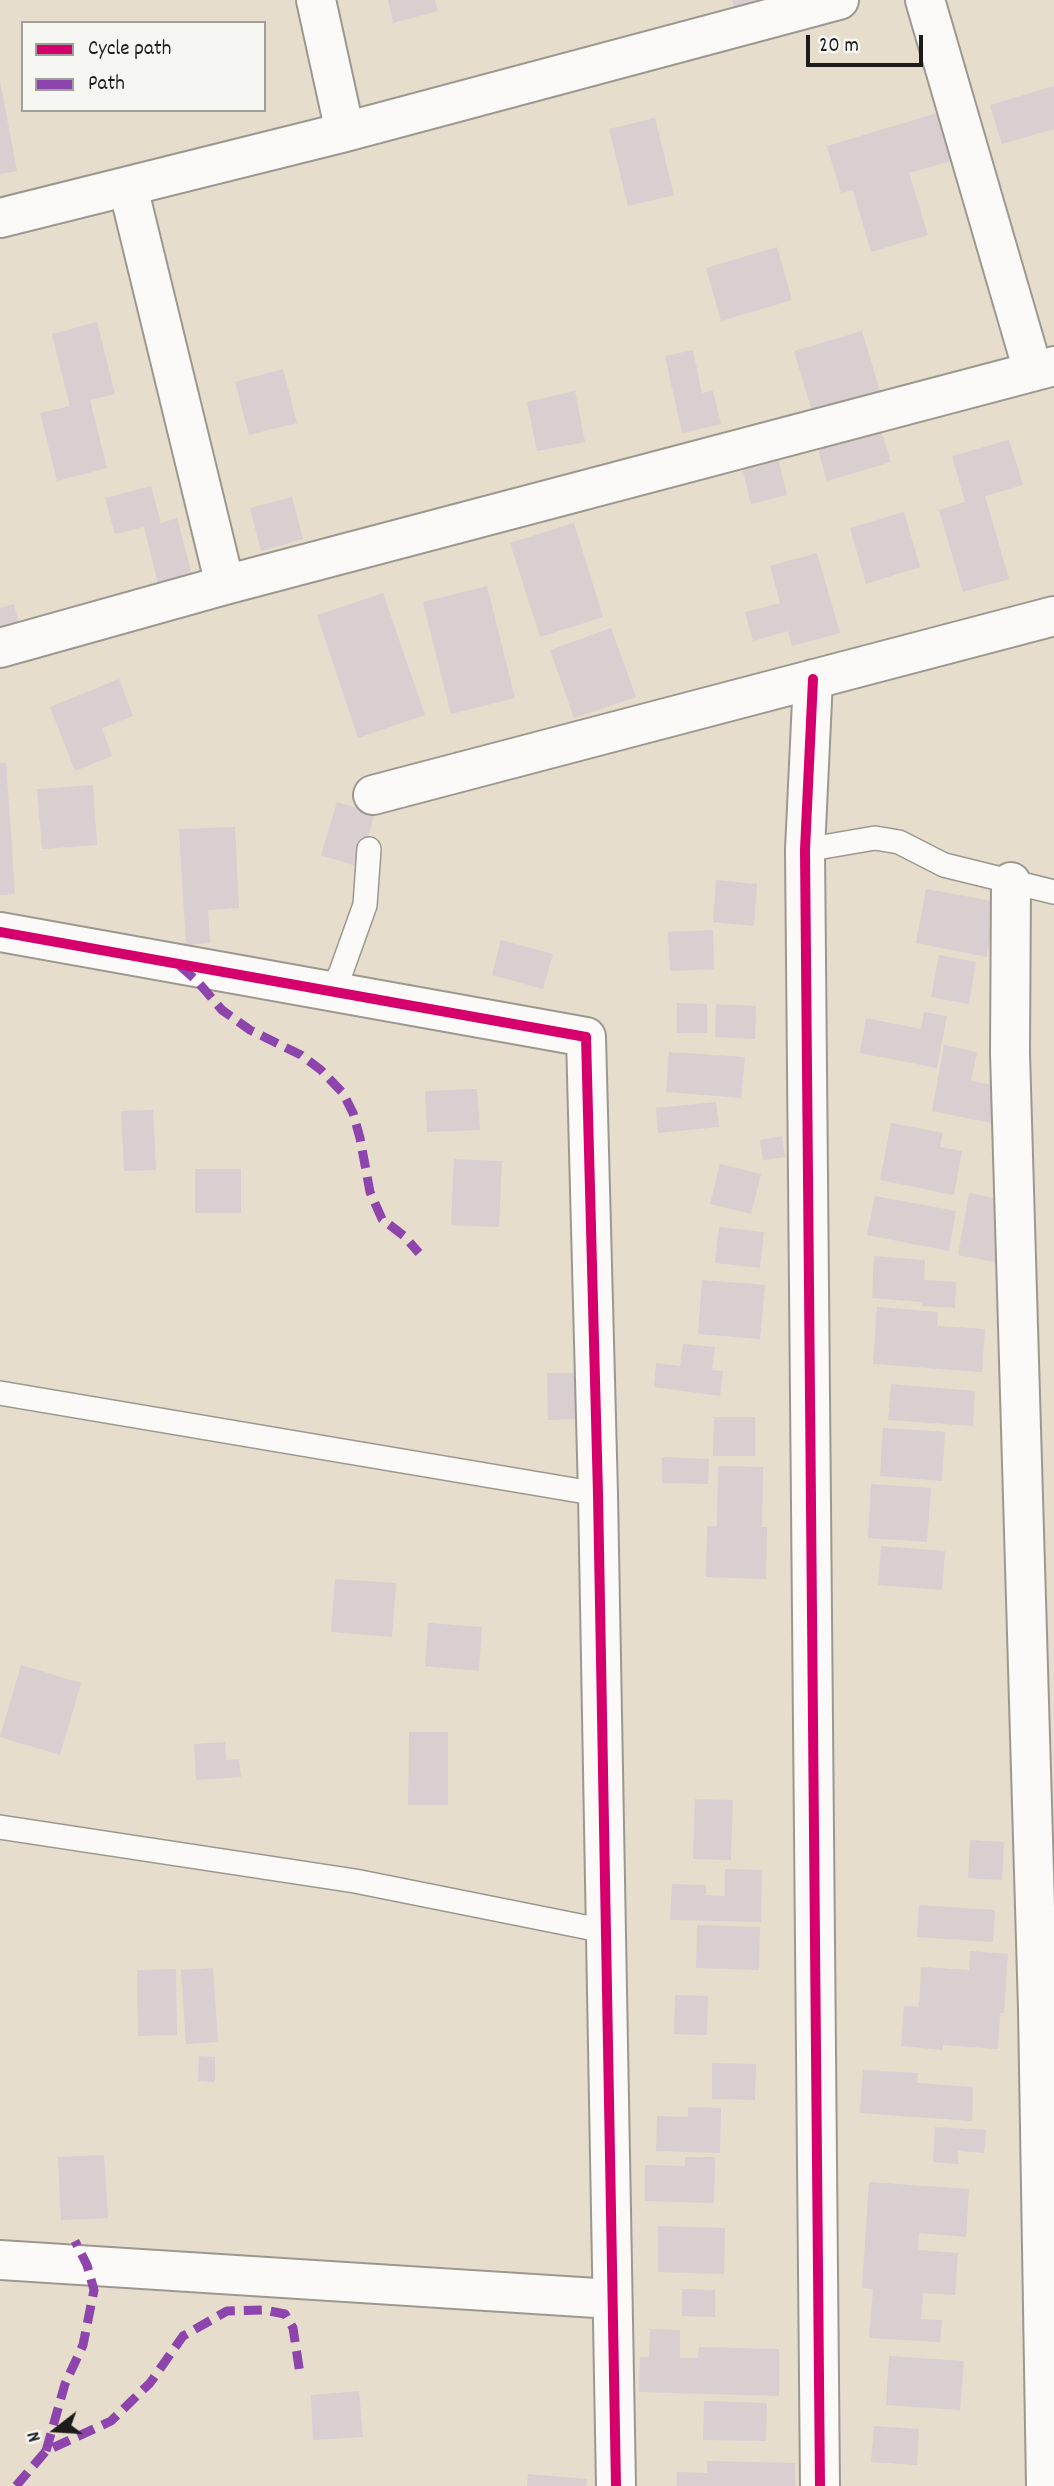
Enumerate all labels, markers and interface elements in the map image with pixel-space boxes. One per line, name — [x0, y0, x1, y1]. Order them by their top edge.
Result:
legend — [21, 21, 266, 112]
scale bar — [809, 21, 926, 65]
text: 20 m — [819, 32, 859, 62]
text: Cycle path — [88, 35, 171, 65]
text: Path — [88, 70, 125, 100]
north arrow — [21, 2395, 91, 2465]
text: N — [21, 2428, 50, 2445]

